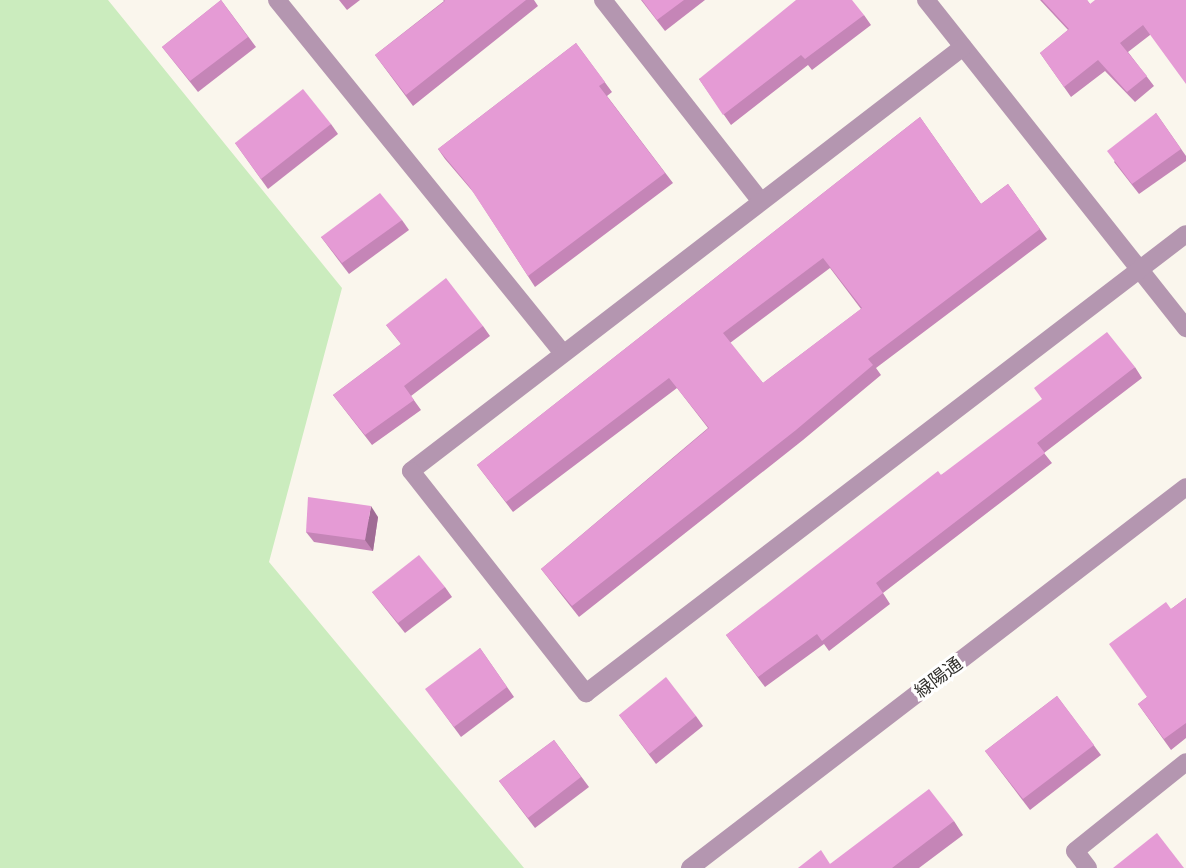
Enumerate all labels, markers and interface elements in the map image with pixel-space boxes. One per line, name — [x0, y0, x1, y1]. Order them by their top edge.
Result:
street label: 緑陽通 — [910, 652, 966, 702]

